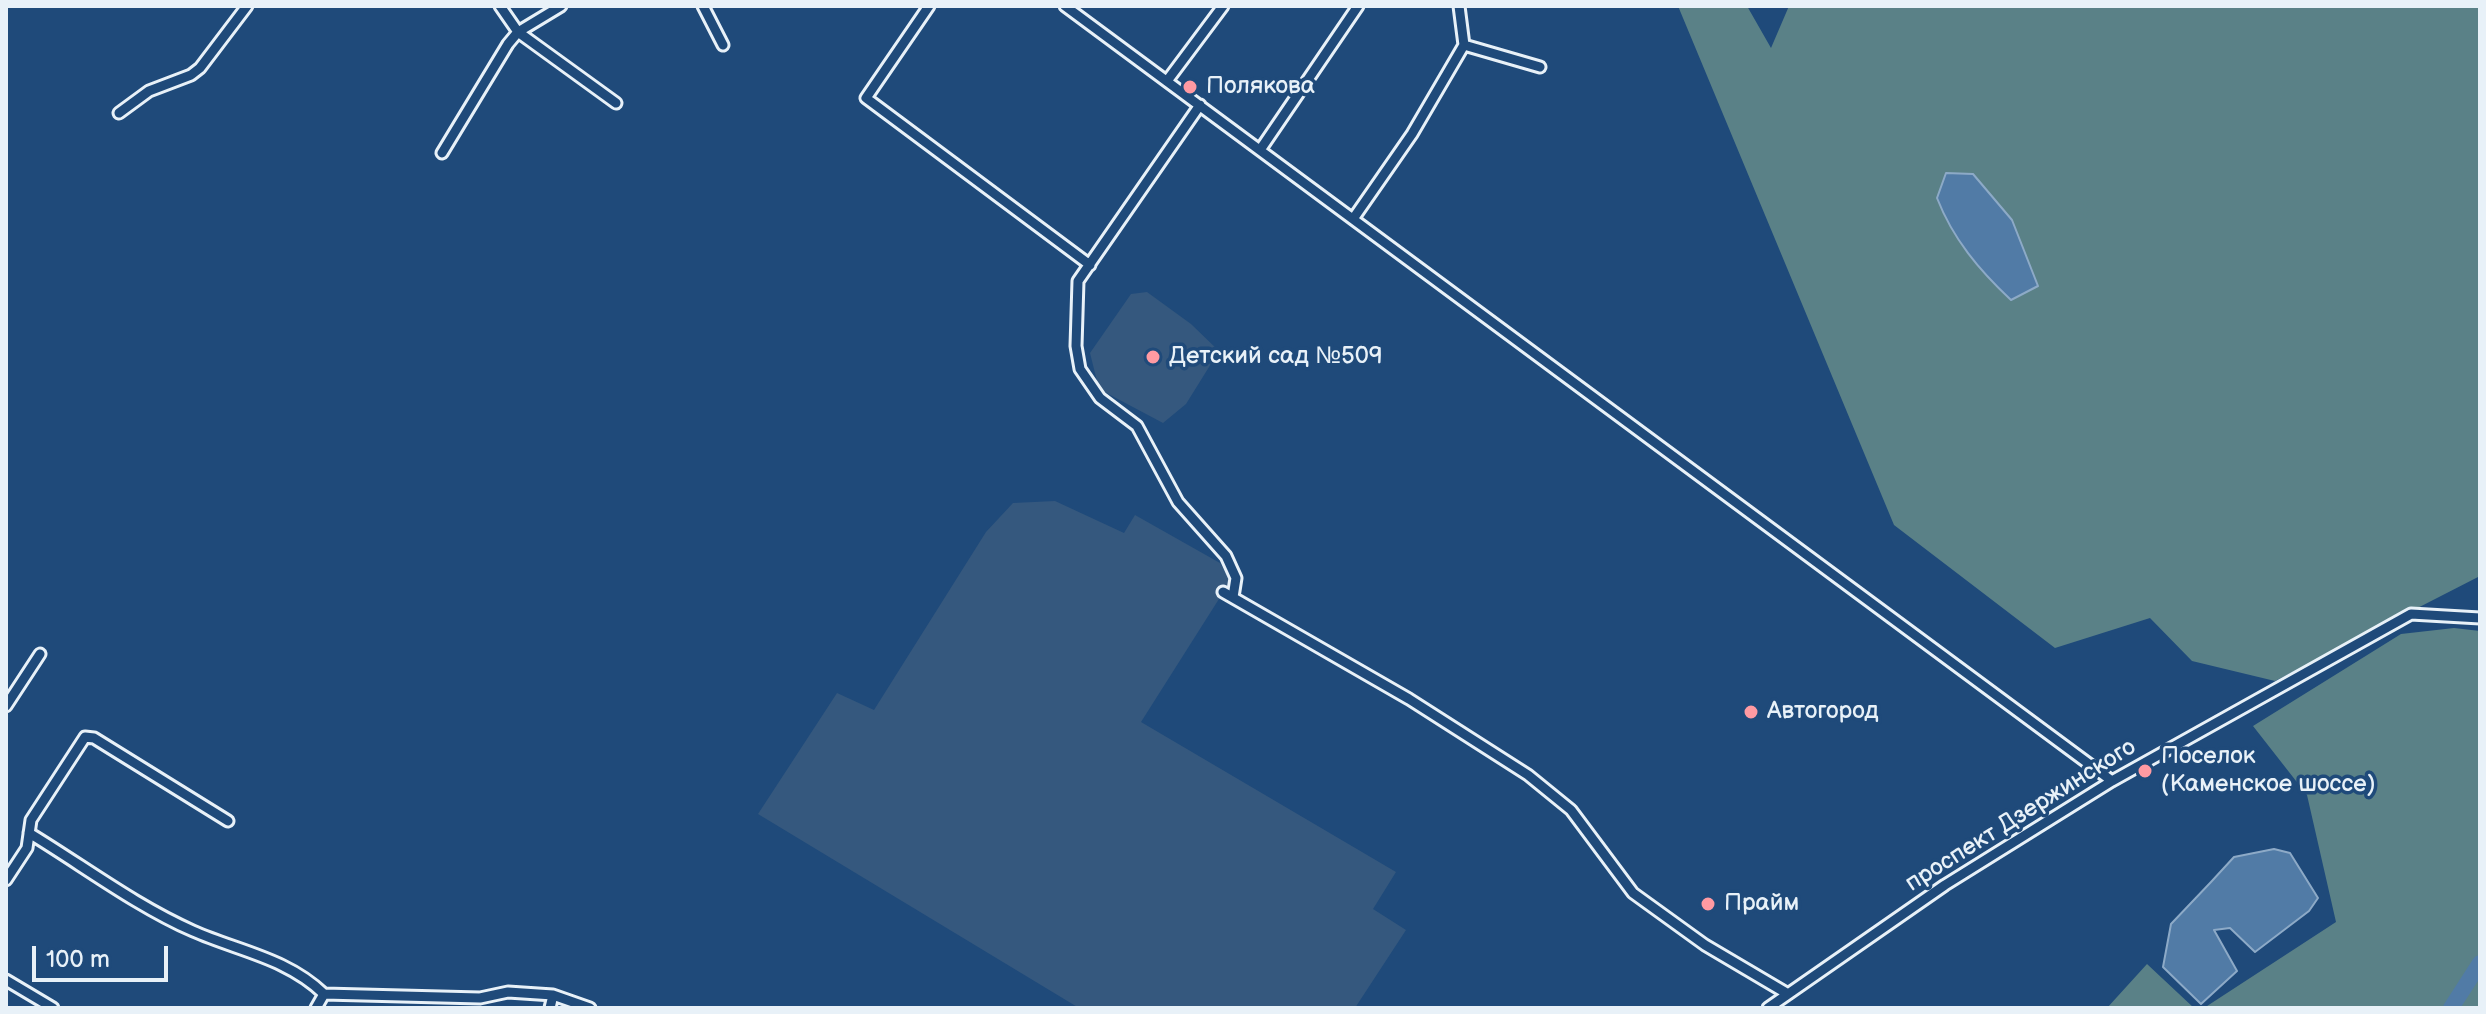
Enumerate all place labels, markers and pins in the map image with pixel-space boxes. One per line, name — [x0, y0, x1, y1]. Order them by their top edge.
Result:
place label: Полякова — [1206, 73, 1315, 101]
marker: Полякова — [1181, 78, 1199, 96]
place label: Детский сад №509 — [1169, 343, 1383, 371]
marker: Детский сад №509 — [1144, 348, 1162, 366]
place label: Автогород — [1767, 698, 1879, 726]
marker: Автогород — [1742, 703, 1760, 721]
place label: Поселок (Каменское шоссе) — [2161, 743, 2375, 799]
marker: Поселок (Каменское шоссе) — [2136, 762, 2154, 780]
place label: Прайм — [1724, 890, 1799, 918]
marker: Прайм — [1699, 895, 1717, 913]

